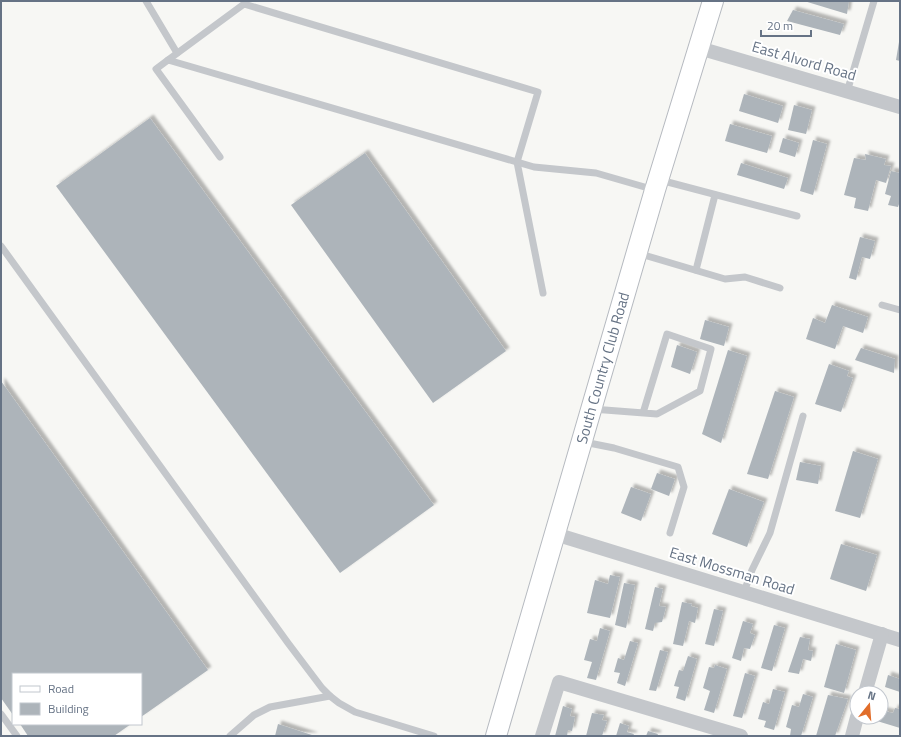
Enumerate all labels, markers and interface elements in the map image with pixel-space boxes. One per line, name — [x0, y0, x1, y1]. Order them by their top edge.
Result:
scale bar — [761, 12, 811, 38]
text: 20 m — [767, 16, 793, 35]
street label: East Alvord Road — [749, 35, 859, 86]
street label: South Country Club Road — [570, 289, 635, 446]
street label: East Mossman Road — [667, 541, 797, 600]
legend — [12, 673, 142, 725]
text: Road — [48, 679, 74, 698]
north arrow — [849, 685, 889, 725]
text: N — [866, 687, 878, 704]
text: Building — [48, 699, 89, 718]

